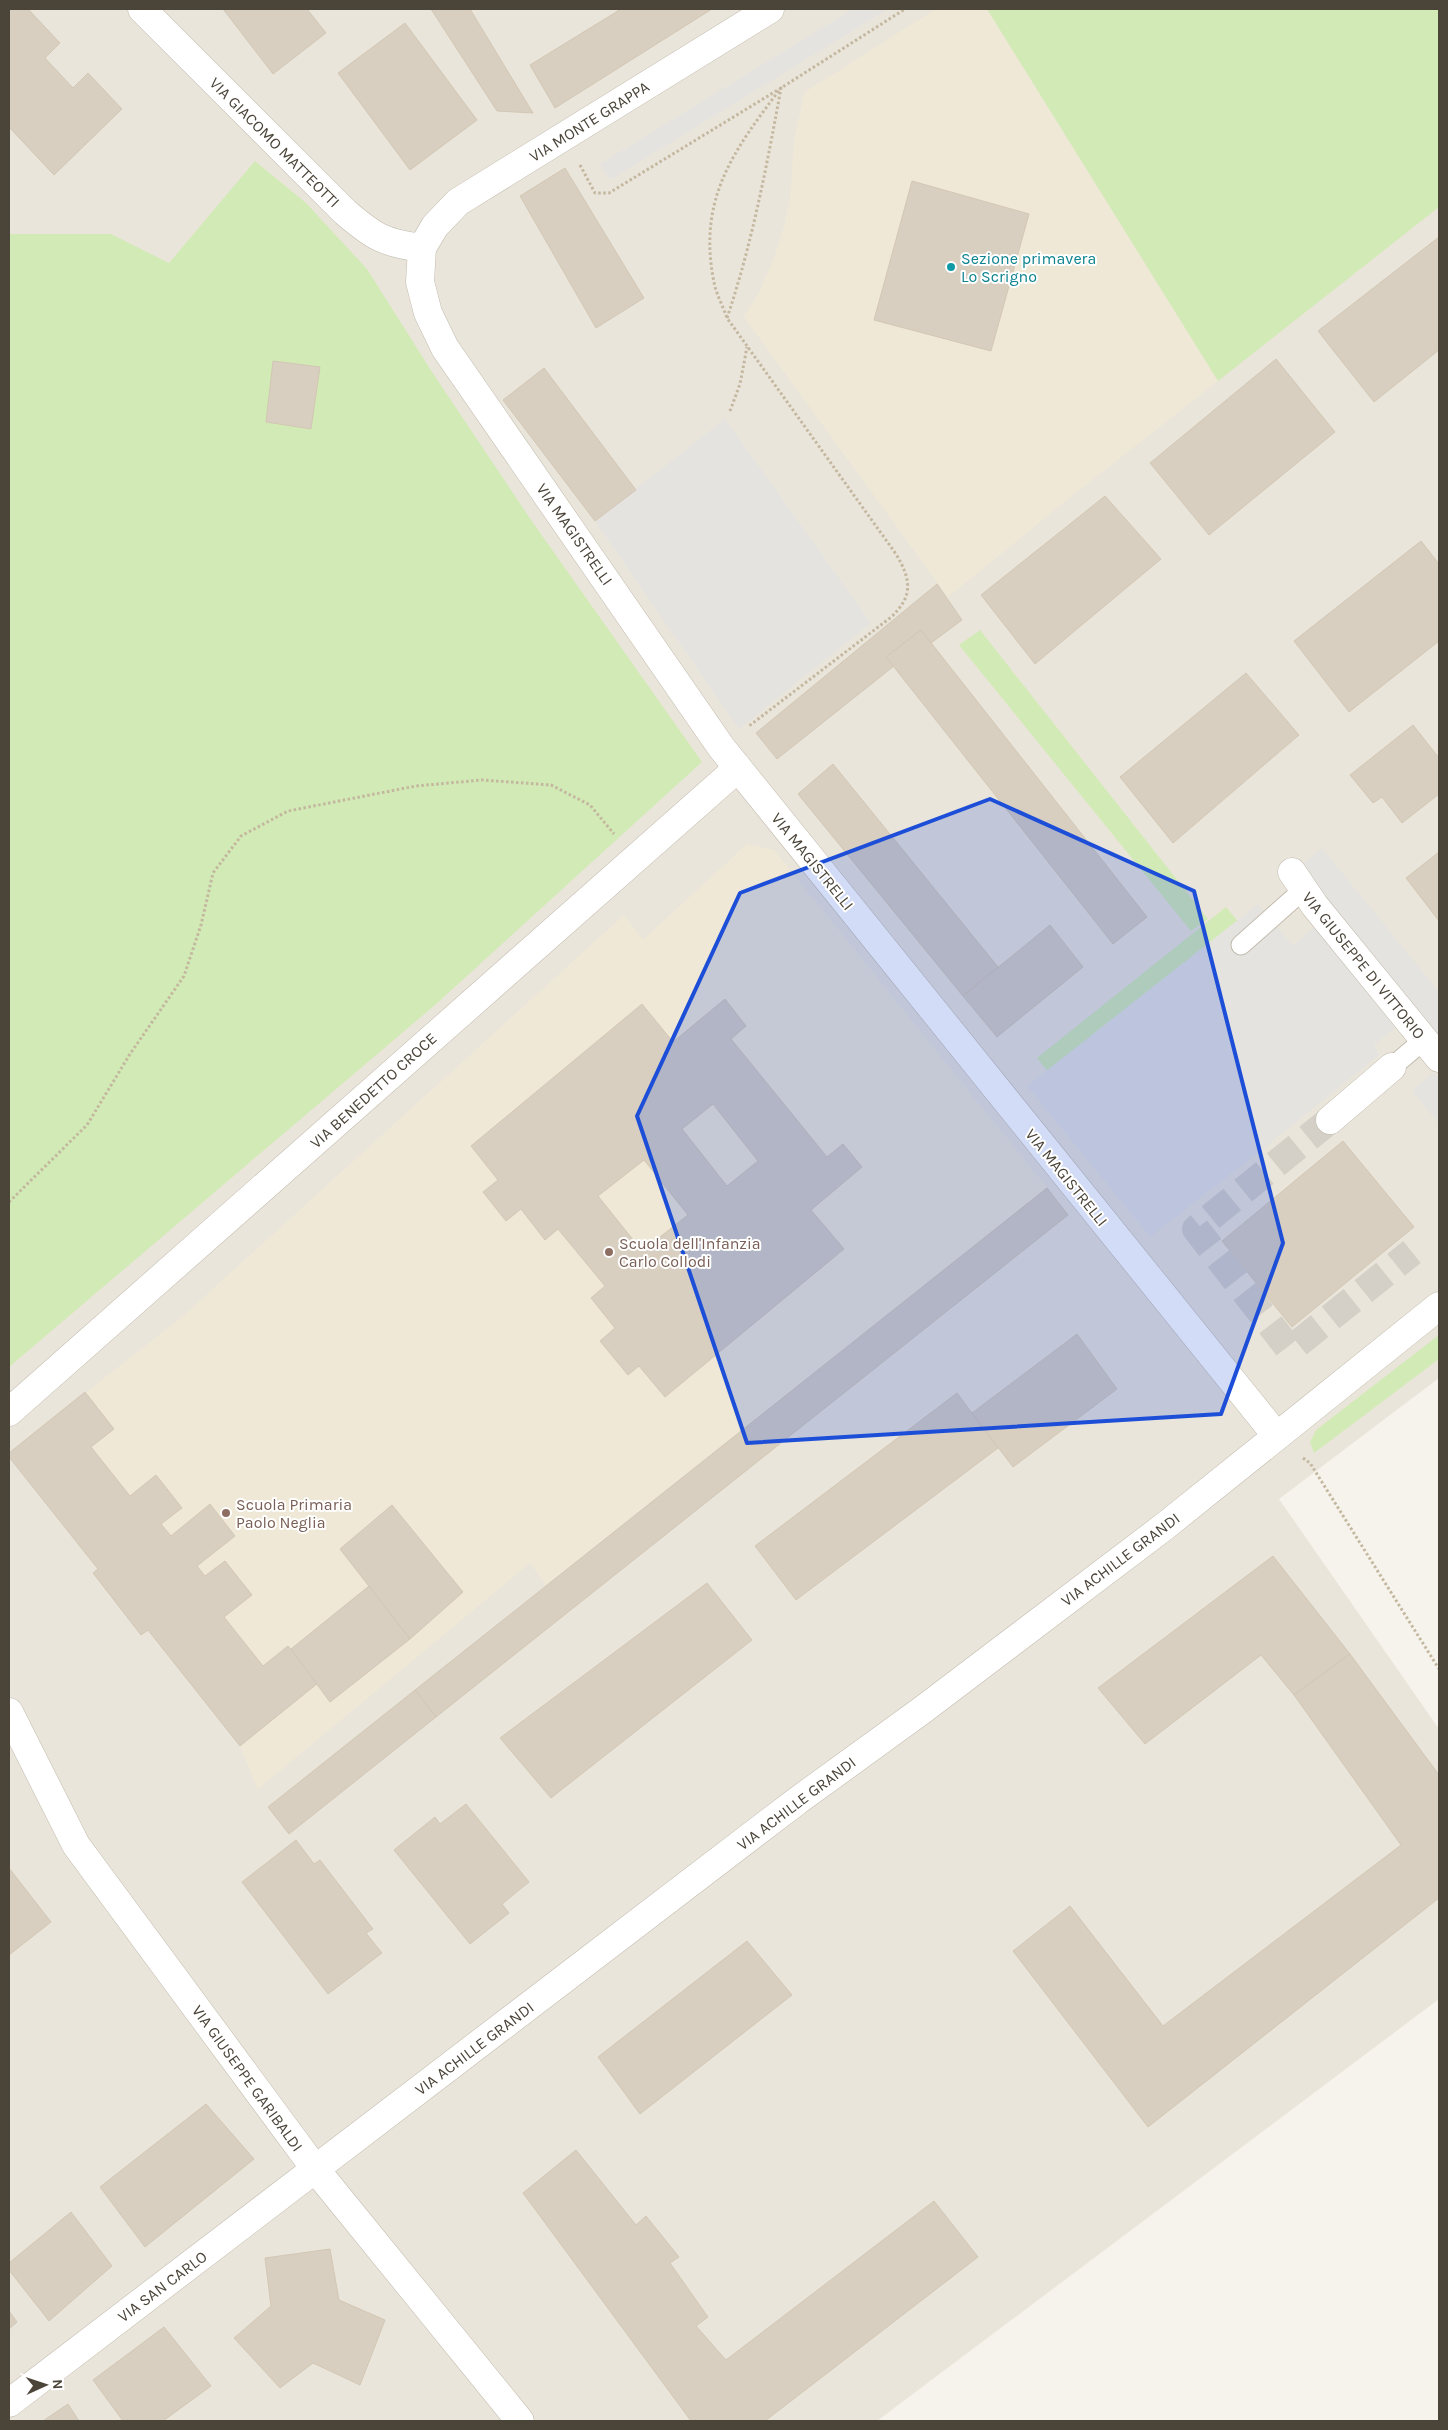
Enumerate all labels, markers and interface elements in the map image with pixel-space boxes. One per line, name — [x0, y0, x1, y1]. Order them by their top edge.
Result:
street label: VIA GIACOMO MATTEOTTI — [206, 73, 344, 211]
street label: VIA MONTE GRAPPA — [526, 77, 653, 166]
place label: Sezione primavera Lo Scrigno — [961, 249, 1096, 286]
marker: Sezione primavera Lo Scrigno — [945, 261, 957, 273]
street label: VIA MAGISTRELLI — [532, 480, 617, 589]
street label: VIA MAGISTRELLI — [767, 809, 858, 914]
street label: VIA GIUSEPPE DI VITTORIO — [1298, 888, 1429, 1043]
street label: VIA BENEDETTO CROCE — [306, 1029, 441, 1152]
street label: VIA MAGISTRELLI — [1021, 1125, 1112, 1230]
place label: Scuola dell'Infanzia Carlo Collodi — [619, 1234, 761, 1271]
marker: Scuola dell'Infanzia Carlo Collodi — [603, 1246, 615, 1258]
place label: Scuola Primaria Paolo Neglia — [236, 1495, 352, 1532]
marker: Scuola Primaria Paolo Neglia — [220, 1507, 232, 1519]
street label: VIA ACHILLE GRANDI — [1057, 1509, 1183, 1610]
street label: VIA ACHILLE GRANDI — [733, 1753, 859, 1854]
street label: VIA ACHILLE GRANDI — [411, 1998, 537, 2099]
street label: VIA GIUSEPPE GARIBALDI — [188, 2001, 307, 2155]
street label: VIA SAN CARLO — [114, 2247, 211, 2326]
north arrow — [20, 2360, 70, 2410]
text: N — [49, 2379, 66, 2390]

